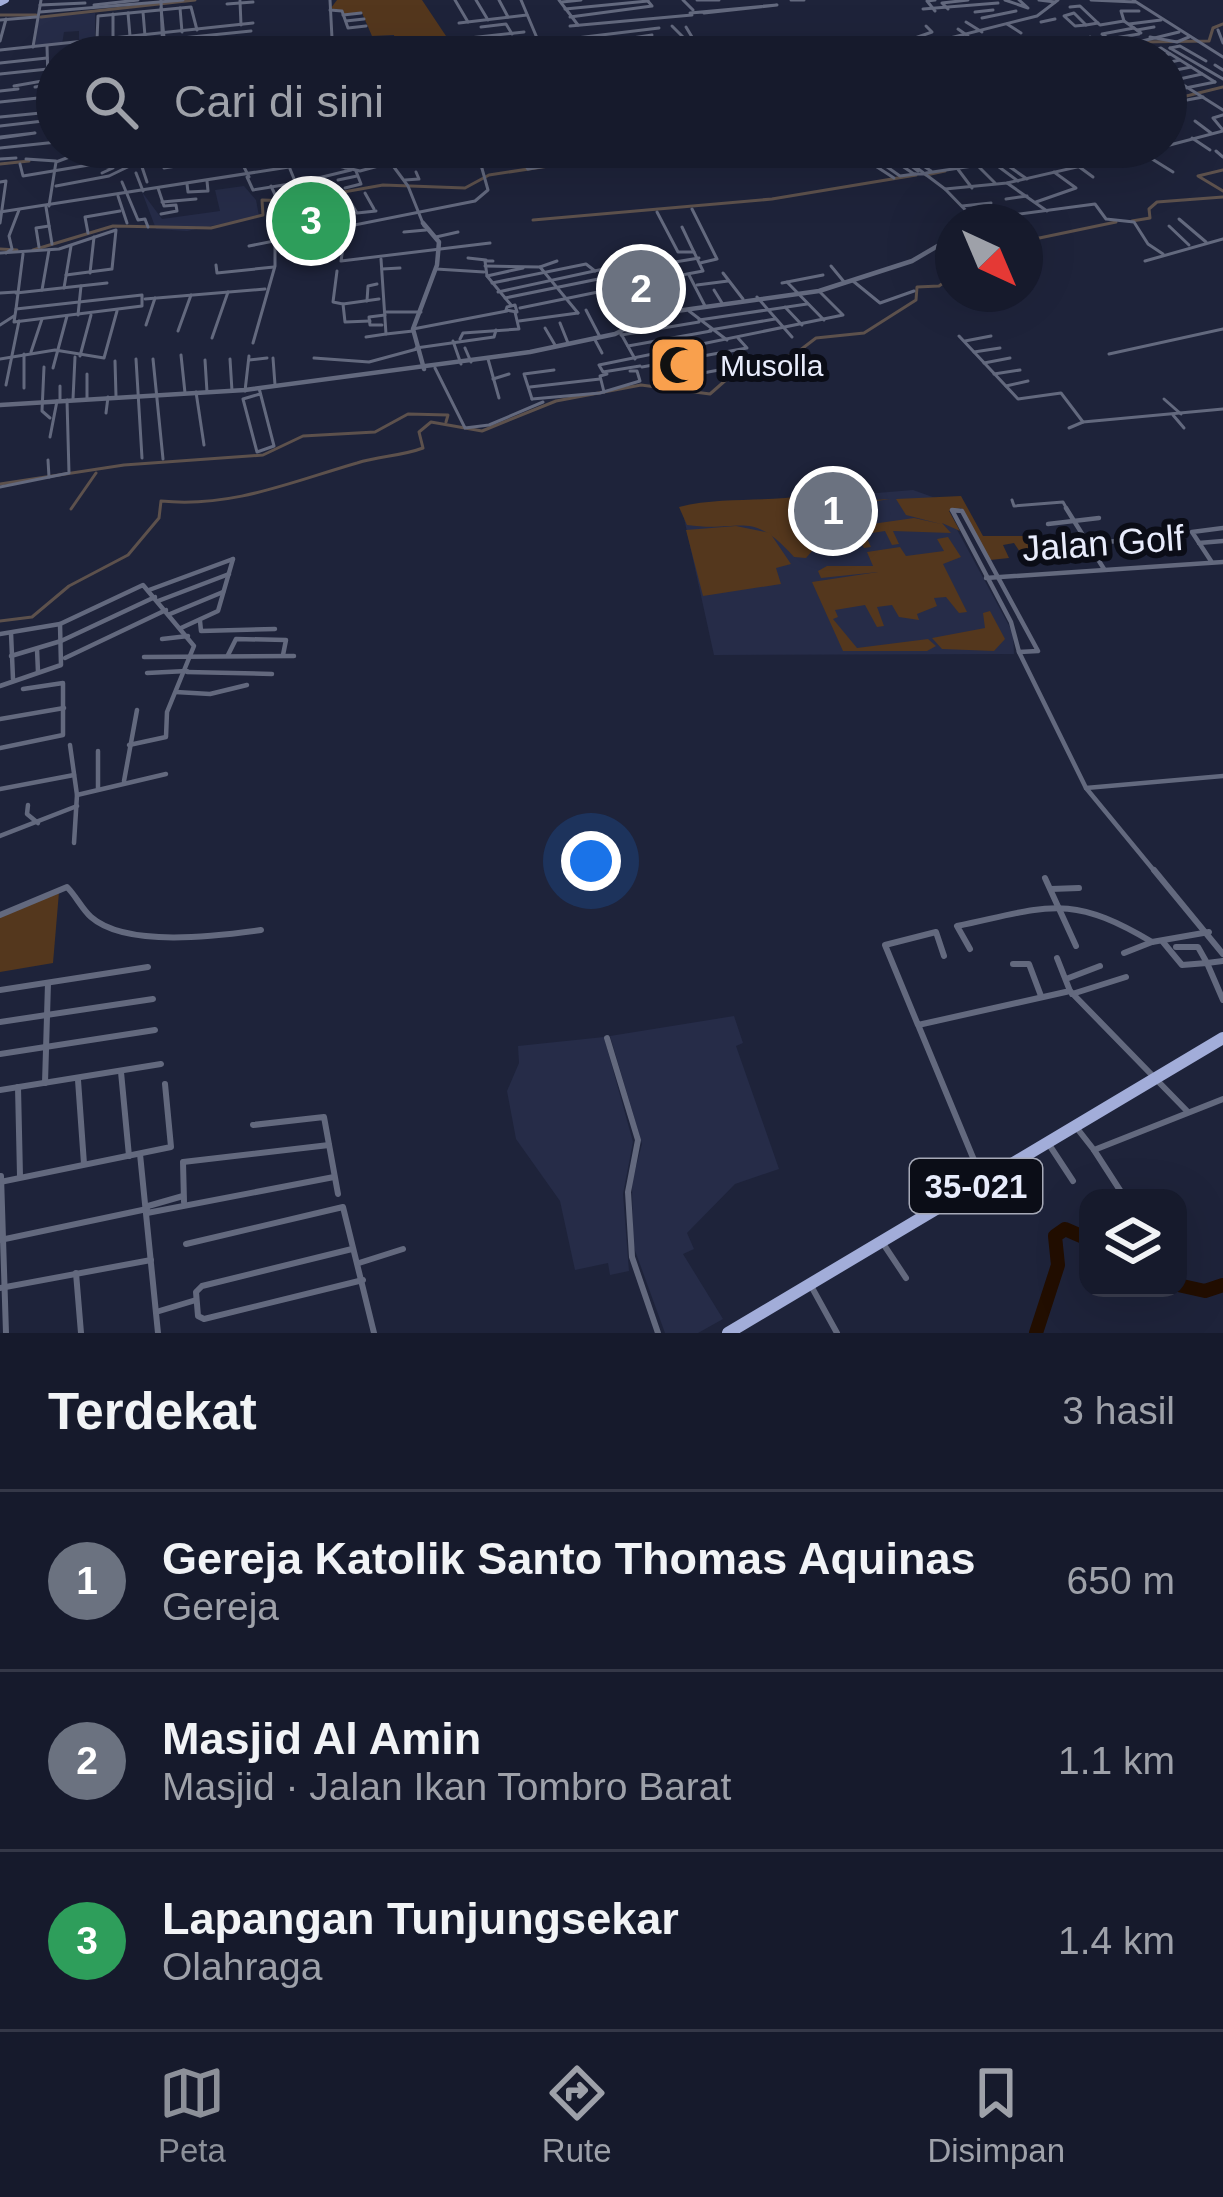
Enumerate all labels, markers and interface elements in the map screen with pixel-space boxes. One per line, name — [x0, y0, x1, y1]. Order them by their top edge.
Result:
search box — [36, 36, 1187, 168]
icon: search — [78, 69, 144, 135]
text: Cari di sini — [174, 76, 384, 127]
pin: 3 — [272, 176, 350, 266]
north arrow — [935, 204, 1043, 312]
pin: 2 — [602, 244, 680, 334]
mosque icon: Musolla — [647, 334, 709, 396]
place label: Musolla — [720, 349, 824, 382]
pin: 1 — [794, 466, 872, 556]
street label: Jalan Golf — [1021, 517, 1186, 569]
your location — [561, 831, 621, 891]
road number: 35-021 — [910, 1159, 1042, 1213]
map controls — [1079, 1189, 1187, 1297]
button: layers — [1079, 1189, 1187, 1297]
text: Terdekat — [48, 1383, 257, 1440]
text: 3 hasil — [1062, 1389, 1175, 1432]
text: Gereja Katolik Santo Thomas Aquinas — [162, 1533, 976, 1584]
text: 1 — [76, 1559, 98, 1602]
text: 650 m — [1067, 1559, 1175, 1602]
text: Gereja — [162, 1585, 279, 1628]
text: Masjid Al Amin — [162, 1713, 481, 1764]
text: 2 — [76, 1739, 98, 1782]
text: 1.1 km — [1058, 1739, 1175, 1782]
text: Masjid · Jalan Ikan Tombro Barat — [162, 1765, 731, 1808]
text: Lapangan Tunjungsekar — [162, 1893, 679, 1944]
text: 3 — [76, 1919, 98, 1962]
text: 1.4 km — [1058, 1919, 1175, 1962]
text: Olahraga — [162, 1945, 322, 1988]
tab: Peta — [158, 2060, 226, 2170]
tab: Rute — [542, 2060, 612, 2170]
tab: Disimpan — [927, 2060, 1065, 2170]

